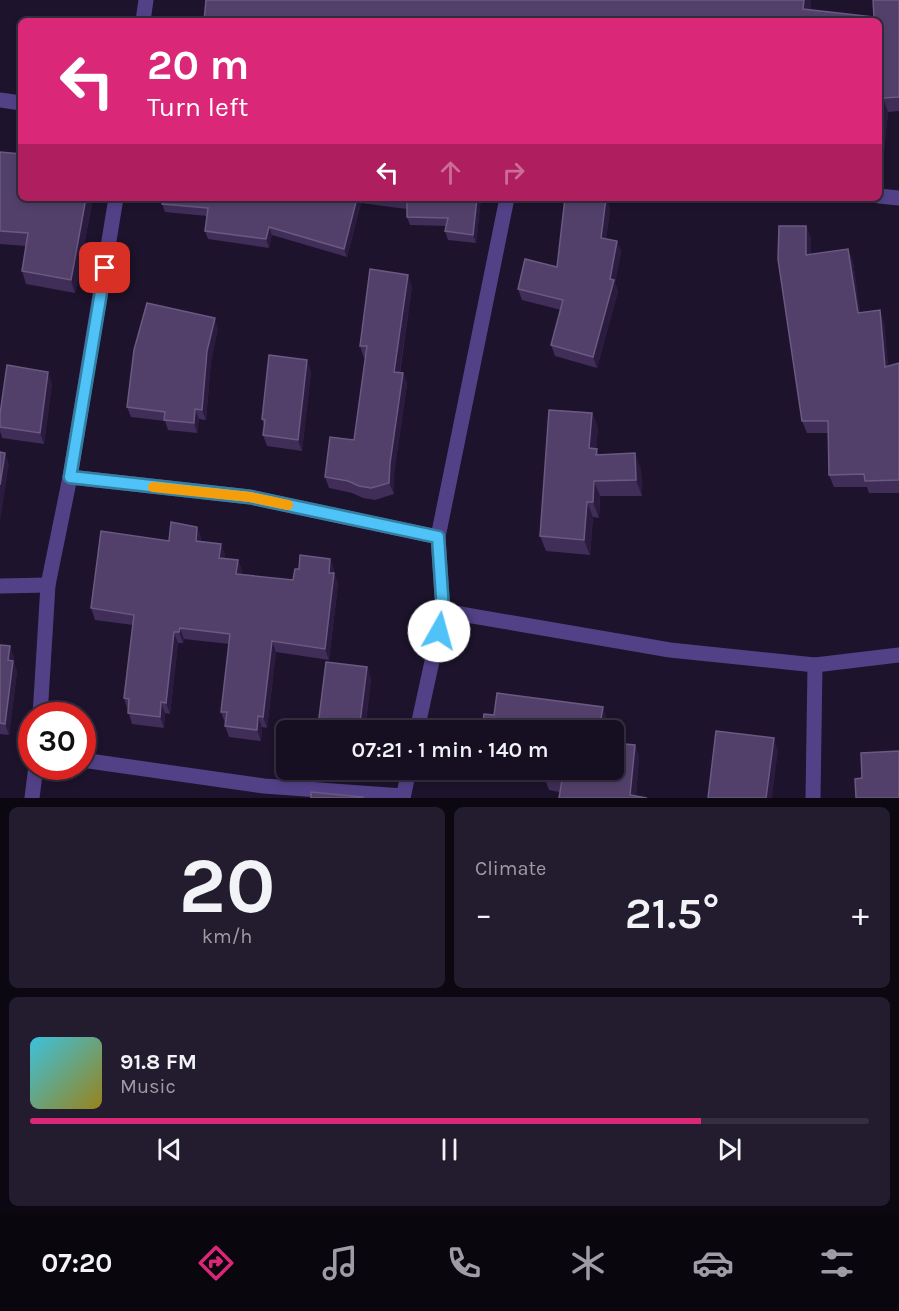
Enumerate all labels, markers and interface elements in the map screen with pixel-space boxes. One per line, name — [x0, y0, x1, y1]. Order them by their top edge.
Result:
text: 20 m — [147, 40, 249, 90]
icon: left — [48, 42, 126, 120]
text: Turn left — [147, 91, 248, 123]
icon: left — [371, 156, 404, 189]
icon: ahead — [434, 156, 467, 189]
icon: right — [497, 156, 530, 189]
pin — [79, 242, 130, 293]
icon: arrive — [88, 251, 121, 284]
position arrow — [407, 599, 471, 663]
speed limit sign: 30 — [18, 702, 96, 780]
text: 07:21 · 1 min · 140 m — [351, 737, 549, 763]
text: 20 — [179, 840, 275, 932]
text: Climate — [475, 857, 546, 880]
text: 21.5° — [625, 887, 719, 939]
text: − — [475, 895, 492, 933]
text: + — [852, 895, 869, 933]
text: km/h — [202, 925, 252, 948]
text: 91.8 FM — [120, 1049, 197, 1075]
text: Music — [120, 1075, 176, 1098]
icon: previous — [153, 1133, 186, 1166]
icon: pause — [433, 1133, 466, 1166]
icon: next — [713, 1133, 746, 1166]
icon: directions — [195, 1242, 237, 1284]
icon: music — [319, 1242, 361, 1284]
icon: phone — [443, 1242, 485, 1284]
icon: climate — [567, 1242, 609, 1284]
icon: car — [692, 1242, 734, 1284]
icon: filters — [816, 1242, 858, 1284]
text: 07:20 — [41, 1247, 112, 1279]

